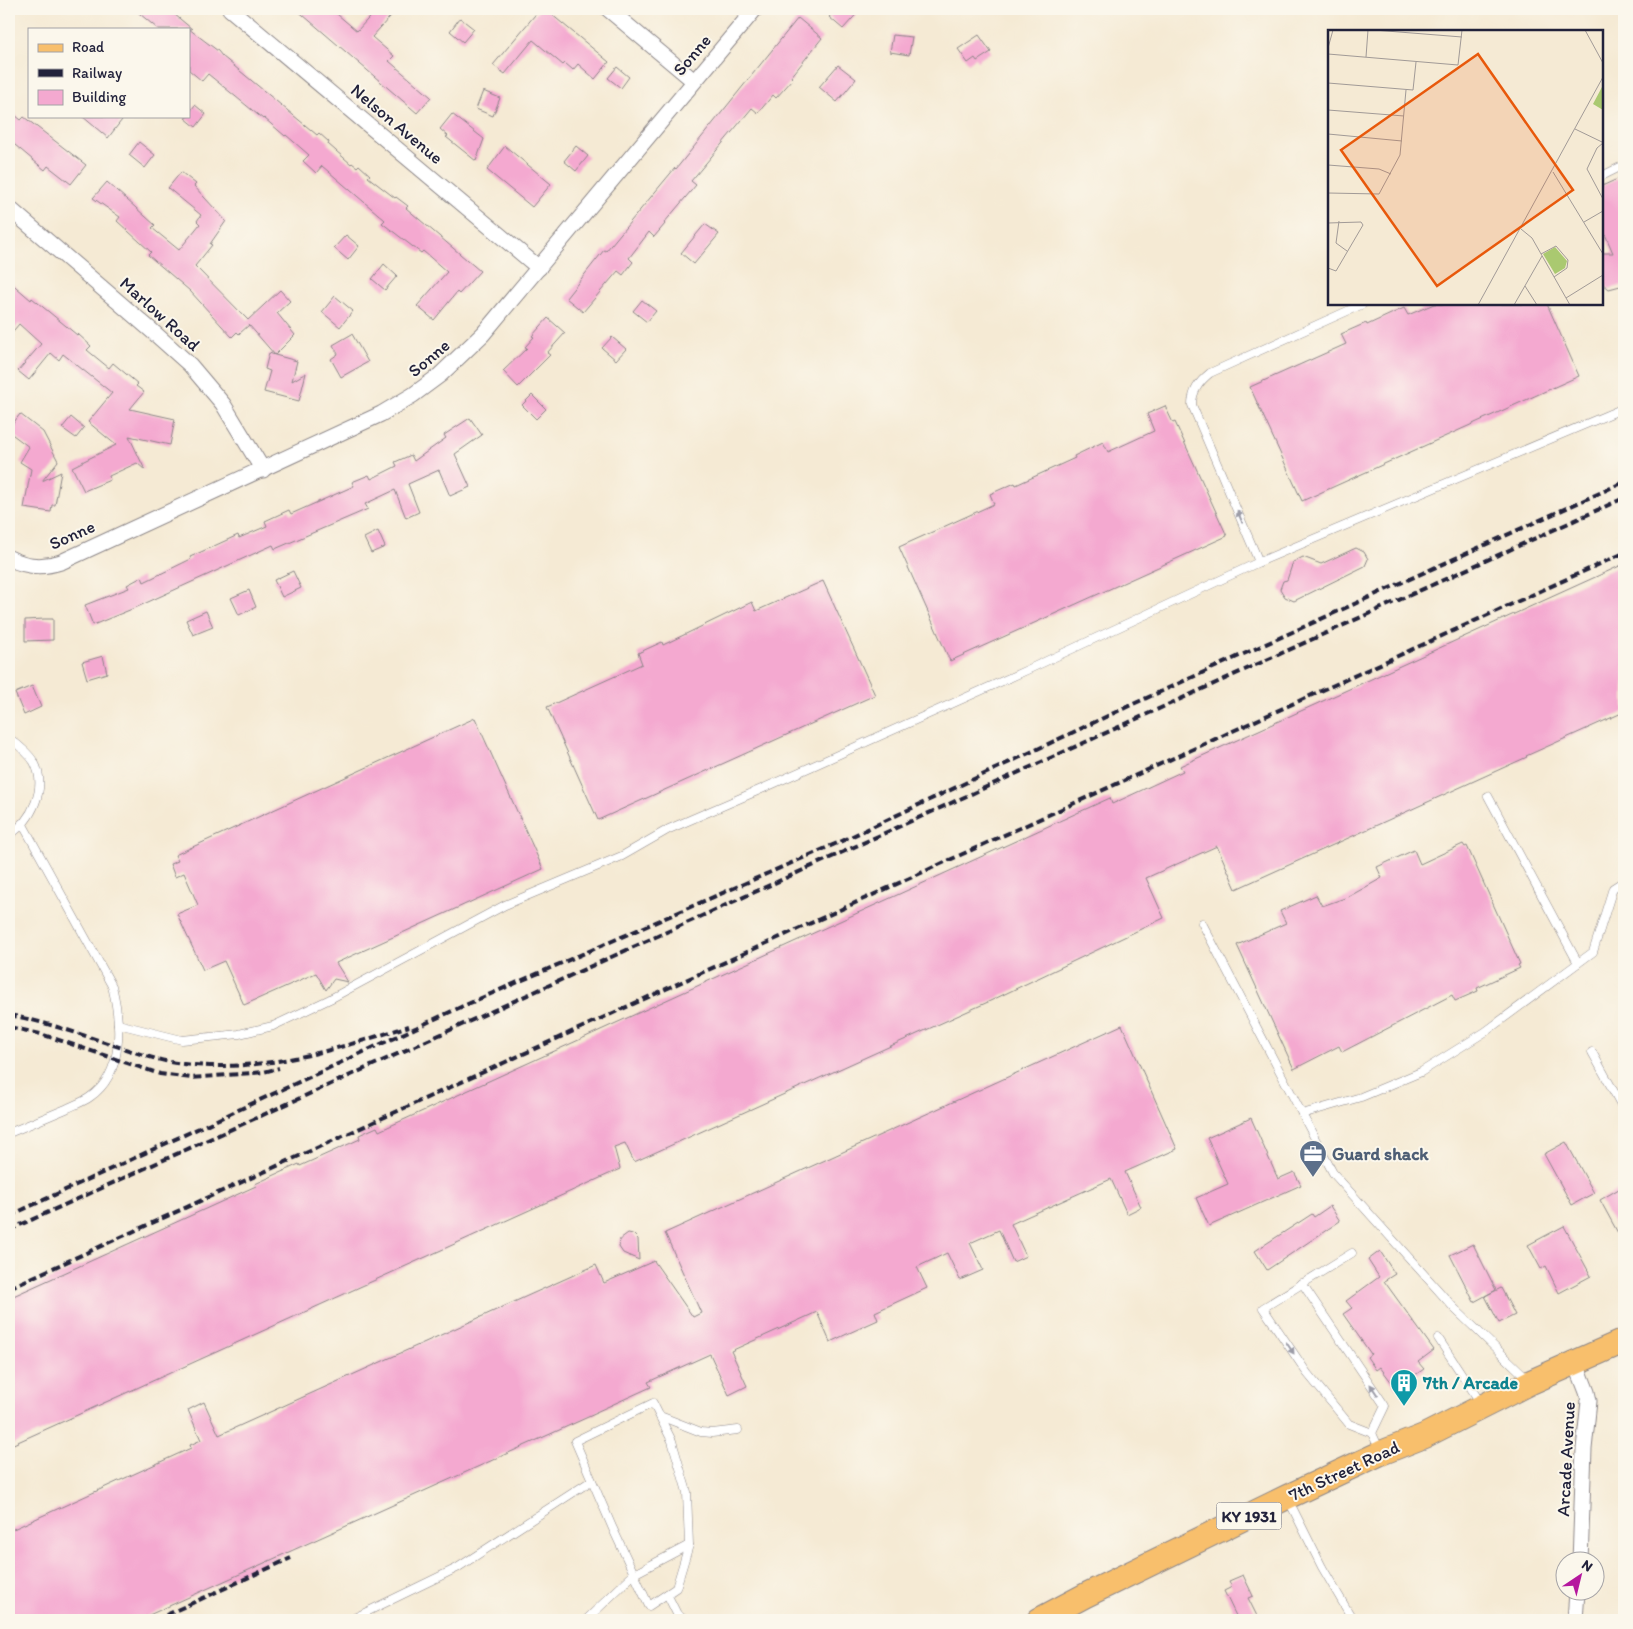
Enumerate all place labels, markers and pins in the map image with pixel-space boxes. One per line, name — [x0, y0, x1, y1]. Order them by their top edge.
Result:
office icon: Guard shack — [1298, 1139, 1328, 1178]
place label: Guard shack — [1332, 1143, 1429, 1165]
building icon: 7th / Arcade — [1389, 1368, 1419, 1407]
place label: 7th / Arcade — [1422, 1372, 1519, 1394]

